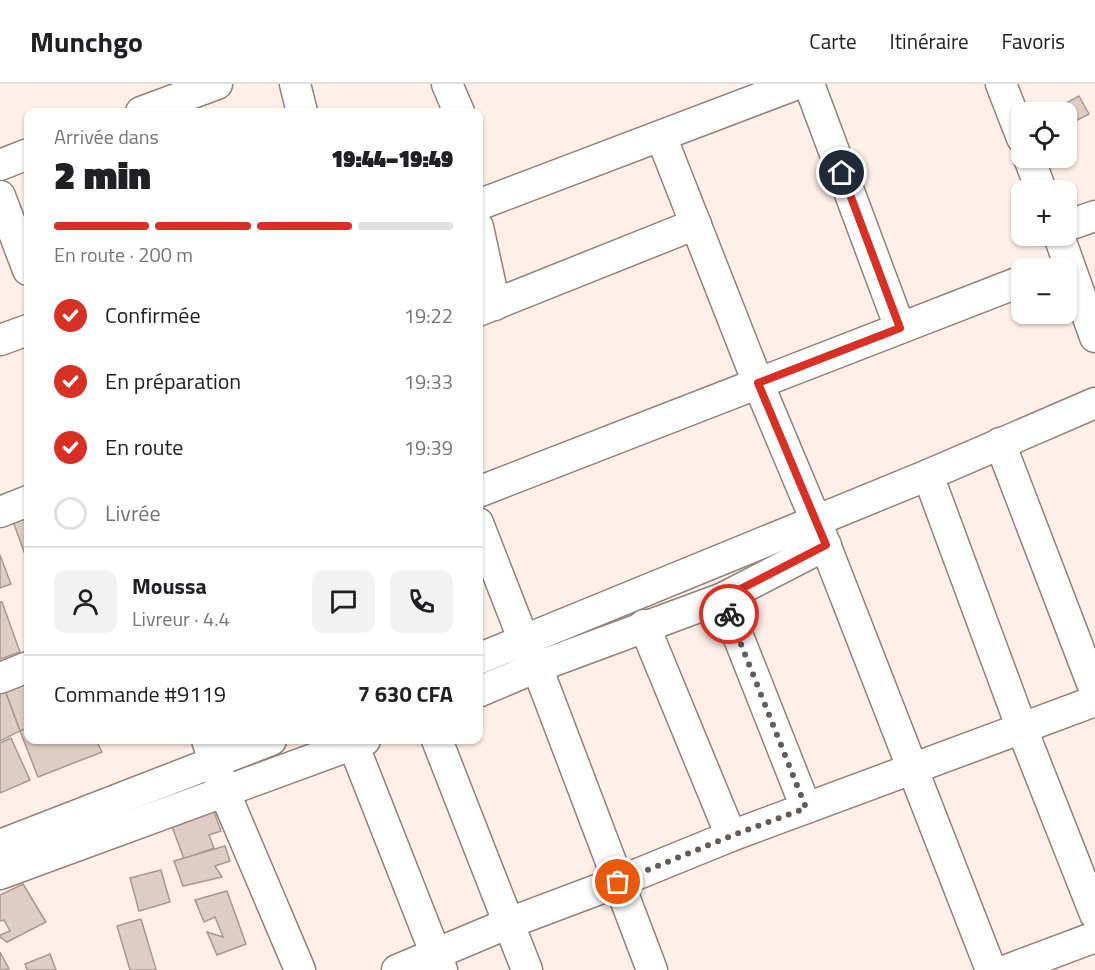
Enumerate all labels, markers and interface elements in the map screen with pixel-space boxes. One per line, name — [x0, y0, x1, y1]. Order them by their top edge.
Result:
text: Munchgo — [30, 20, 143, 63]
text: Carte — [809, 25, 857, 57]
text: Itinéraire — [890, 25, 969, 57]
text: Favoris — [1002, 25, 1065, 57]
map controls — [1011, 102, 1077, 324]
button: locate — [1011, 102, 1077, 168]
text: Arrivée dans — [54, 121, 159, 152]
text: 19:44–19:49 — [331, 142, 453, 176]
text: 2 min — [54, 145, 151, 204]
pin — [816, 147, 867, 198]
icon: home — [825, 156, 858, 189]
button: + — [1011, 180, 1077, 246]
text: En route · 200 m — [54, 239, 193, 270]
button: − — [1011, 258, 1077, 324]
text: Confirmée — [105, 298, 201, 332]
icon: check — [54, 299, 87, 332]
text: 19:22 — [404, 300, 453, 331]
text: En préparation — [105, 364, 241, 398]
icon: check — [54, 365, 87, 398]
text: 19:33 — [404, 366, 453, 397]
text: En route — [105, 430, 183, 464]
icon: check — [54, 431, 87, 464]
text: 19:39 — [404, 432, 453, 463]
text: Livrée — [105, 496, 161, 530]
text: Moussa — [132, 569, 207, 603]
button: person — [54, 570, 117, 633]
button: chat — [312, 570, 375, 633]
button: phone — [390, 570, 453, 633]
courier — [699, 584, 759, 644]
icon: bike — [713, 598, 746, 631]
text: Livreur · 4.4 — [132, 603, 230, 634]
text: Commande #9119 — [54, 677, 226, 711]
text: 7 630 CFA — [358, 677, 453, 711]
pin — [592, 856, 643, 907]
icon: bag — [601, 865, 634, 898]

